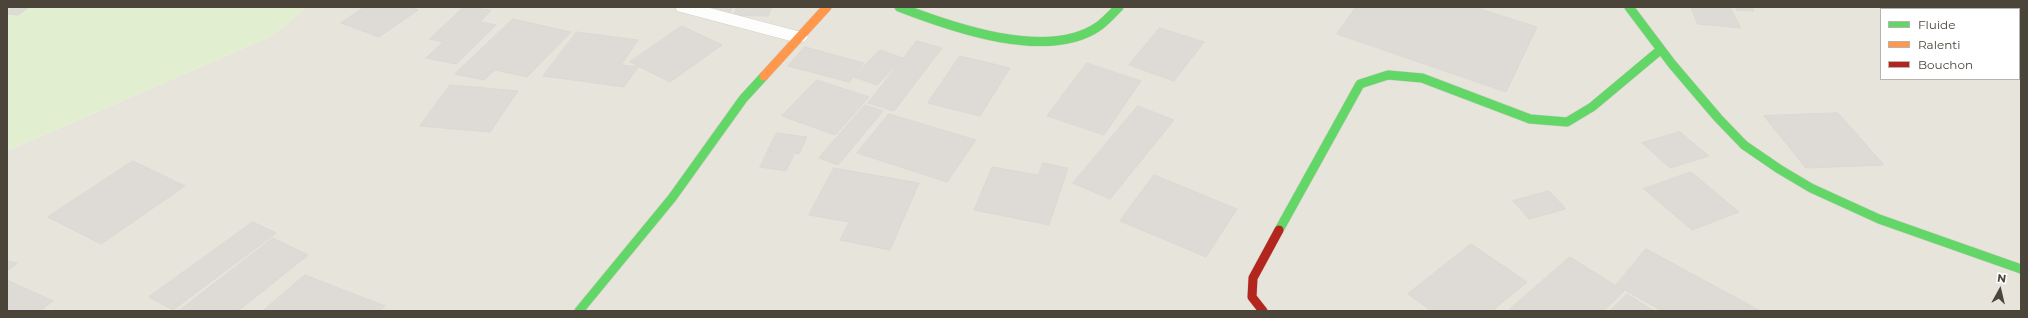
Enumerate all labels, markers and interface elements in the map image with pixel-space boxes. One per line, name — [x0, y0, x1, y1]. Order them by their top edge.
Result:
legend — [1880, 8, 2020, 80]
text: Fluide — [1918, 17, 1956, 32]
text: Ralenti — [1918, 37, 1960, 52]
text: Bouchon — [1918, 57, 1973, 72]
north arrow — [1980, 270, 2020, 310]
text: N — [1996, 271, 2007, 286]

